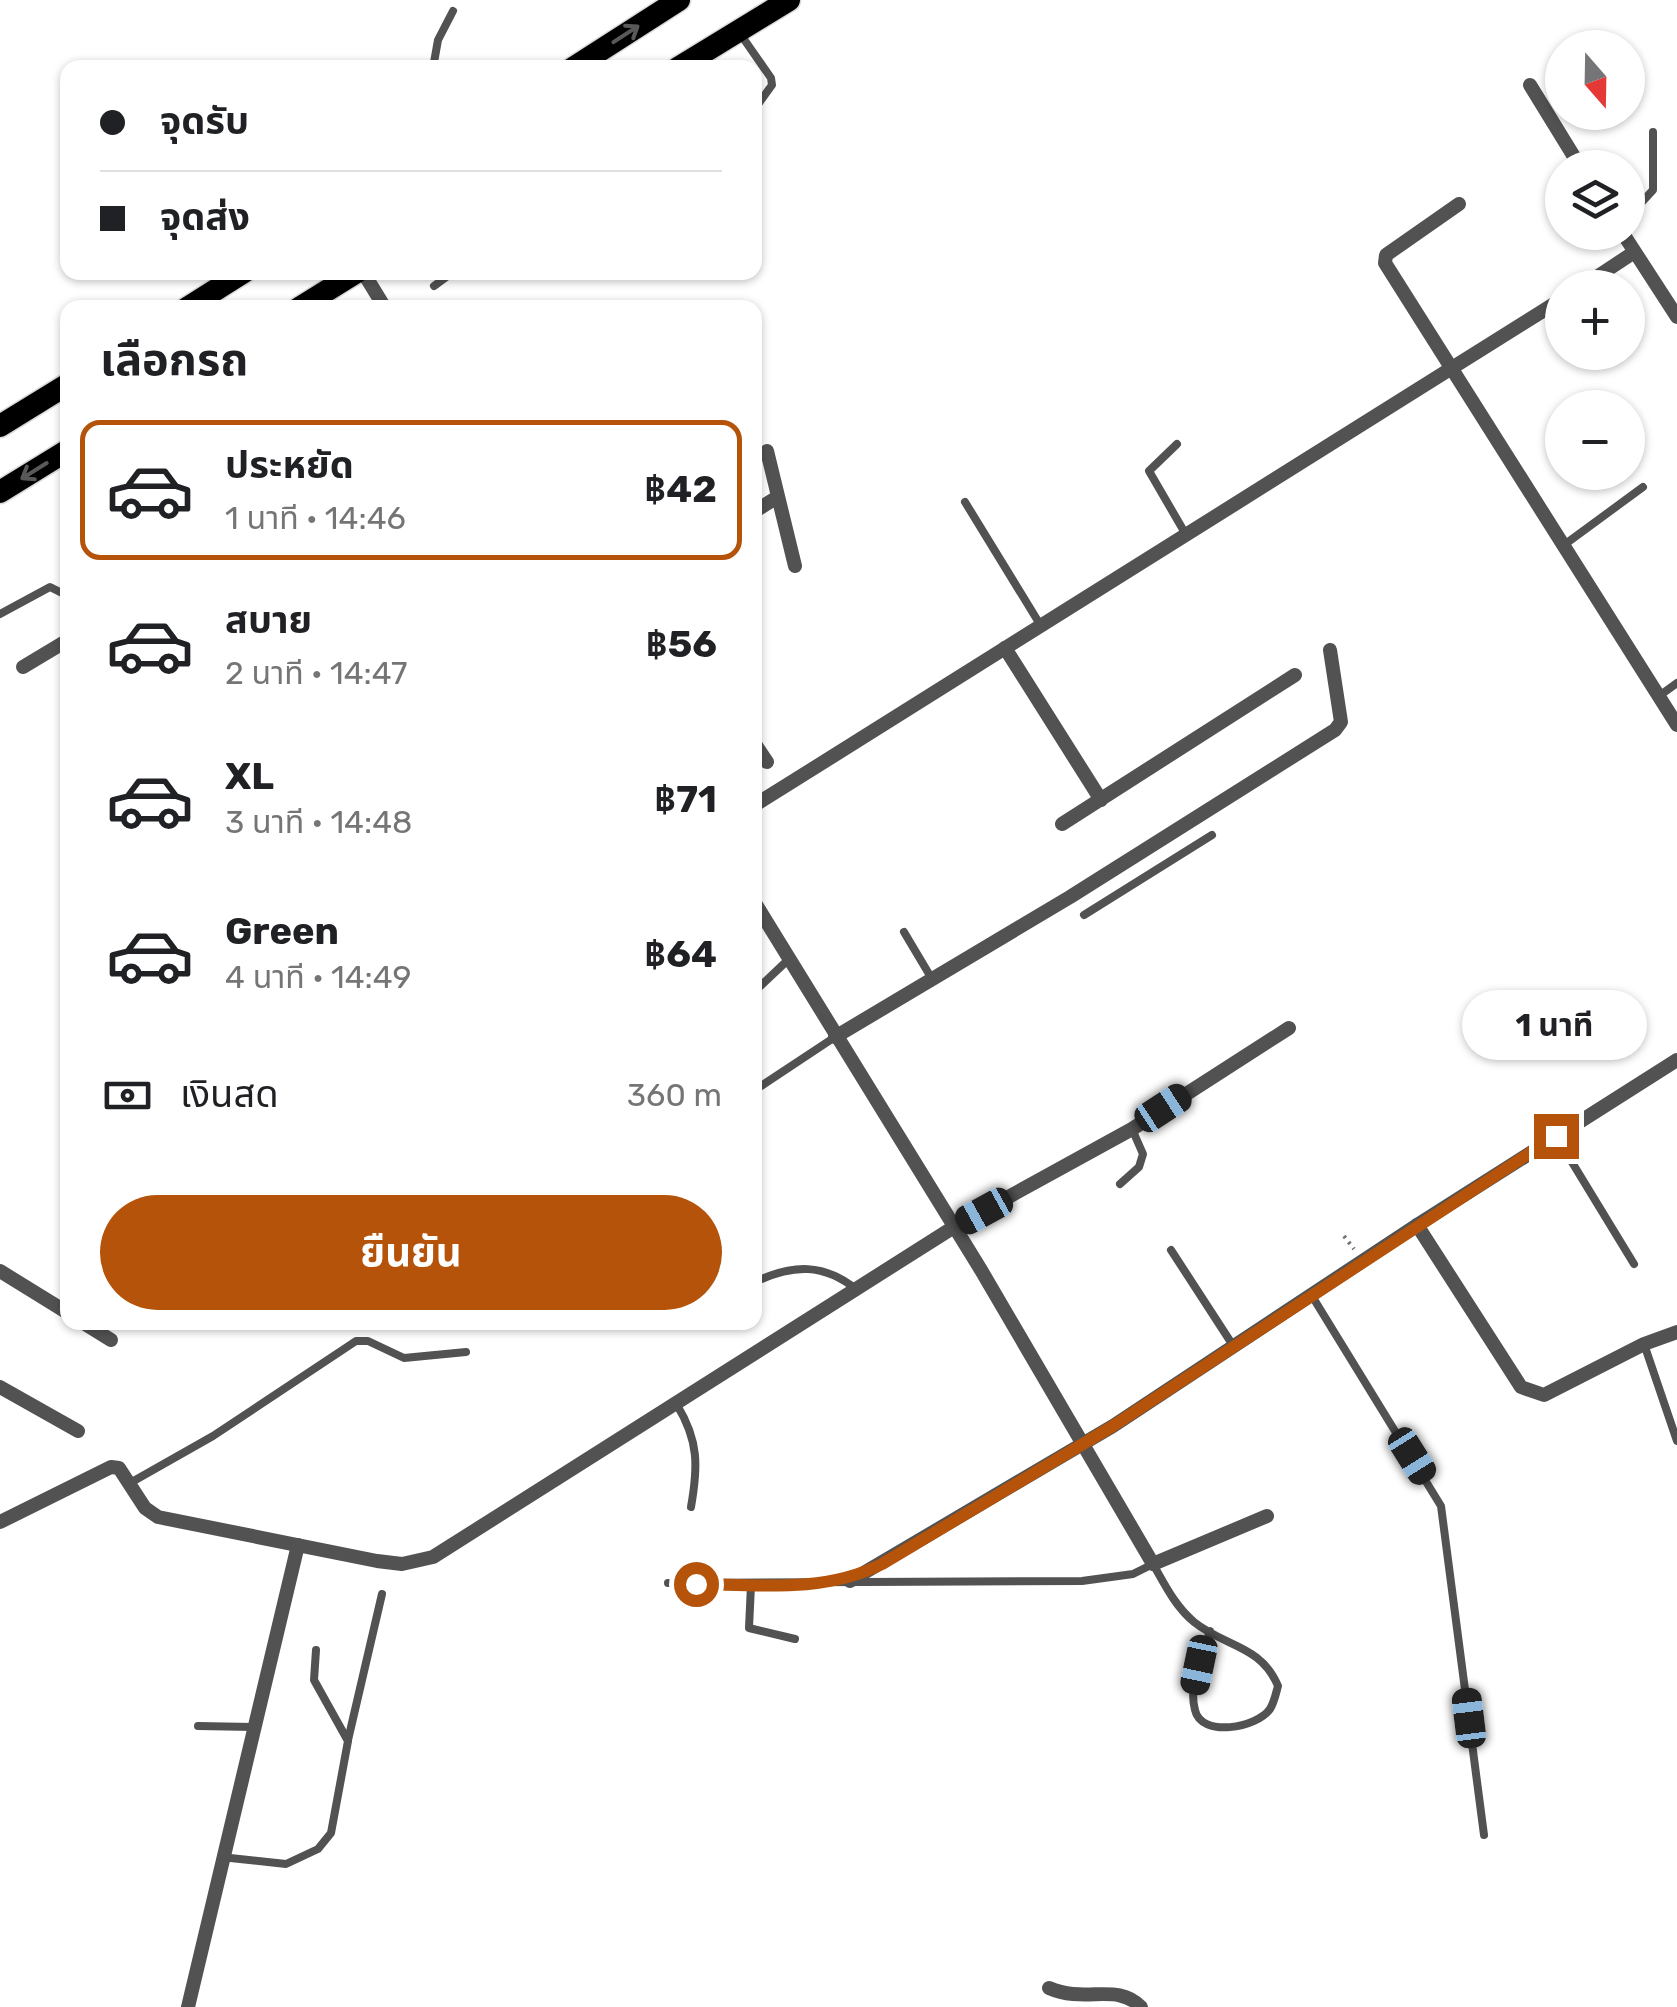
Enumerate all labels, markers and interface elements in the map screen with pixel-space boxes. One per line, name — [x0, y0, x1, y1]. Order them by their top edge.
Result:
one-way arrow — [611, 23, 640, 44]
north arrow — [1545, 30, 1645, 130]
map controls — [1545, 30, 1645, 490]
text: จุดรับ — [160, 98, 249, 144]
button: layers — [1545, 150, 1645, 250]
text: จุดส่ง — [160, 194, 250, 240]
button: + — [1545, 270, 1645, 370]
text: เลือกรถ — [100, 333, 248, 386]
button: − — [1545, 390, 1645, 490]
text: ประหยัด — [225, 442, 354, 488]
icon: car — [105, 445, 195, 535]
one-way arrow — [20, 461, 49, 481]
text: ฿42 — [644, 466, 717, 512]
text: 1 นาที · 14:46 — [225, 499, 406, 537]
text: สบาย — [225, 597, 312, 643]
icon: car — [105, 600, 195, 690]
text: ฿56 — [646, 621, 717, 667]
text: 2 นาที · 14:47 — [225, 654, 407, 692]
text: XL — [225, 753, 274, 799]
icon: car — [105, 755, 195, 845]
text: ฿71 — [654, 776, 717, 822]
text: 3 นาที · 14:48 — [225, 803, 412, 841]
text: Green — [225, 908, 339, 954]
icon: car — [105, 910, 195, 1000]
text: ฿64 — [644, 931, 717, 977]
text: 4 นาที · 14:49 — [225, 958, 411, 996]
callout: 1 นาที — [1464, 991, 1648, 1061]
text: 1 นาที — [1516, 1006, 1593, 1044]
icon: cash — [100, 1068, 155, 1123]
text: เงินสด — [180, 1071, 279, 1117]
text: 360 m — [627, 1076, 722, 1114]
car — [1130, 1079, 1196, 1137]
route end — [1534, 1114, 1579, 1159]
car — [950, 1183, 1018, 1239]
button: ยืนยัน — [100, 1195, 722, 1310]
car — [1383, 1423, 1441, 1489]
route start — [674, 1562, 719, 1607]
car — [1178, 1633, 1220, 1697]
car — [1450, 1686, 1488, 1750]

